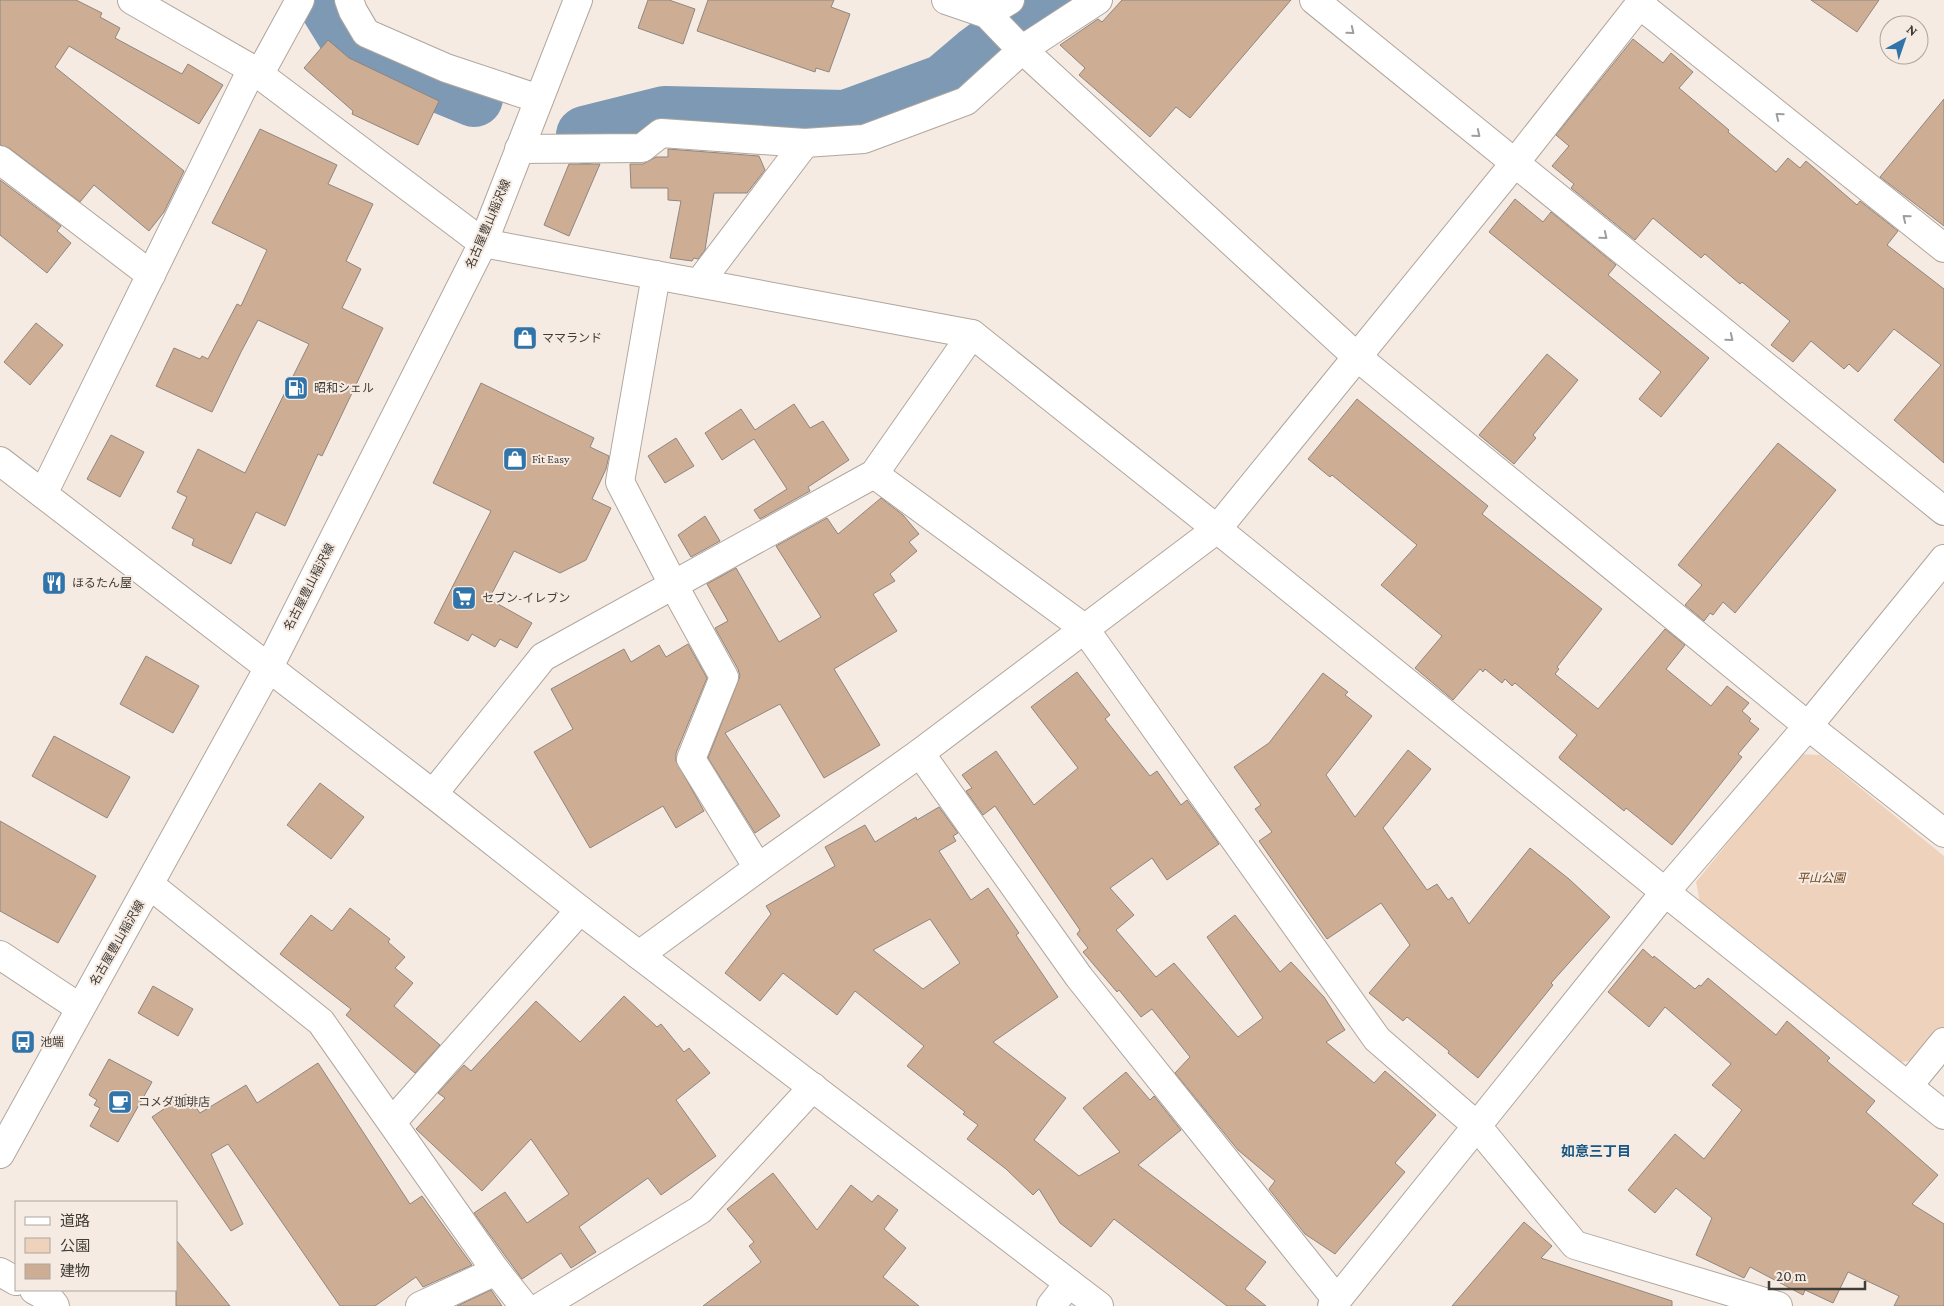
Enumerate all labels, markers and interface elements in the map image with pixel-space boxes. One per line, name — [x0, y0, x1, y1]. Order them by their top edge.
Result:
north arrow — [1879, 15, 1929, 65]
text: N — [1904, 21, 1922, 40]
one-way arrow — [1346, 25, 1355, 34]
one-way arrow — [1776, 114, 1785, 122]
one-way arrow — [1471, 128, 1480, 136]
street label: 名古屋豊山稲沢線 — [463, 177, 513, 271]
one-way arrow — [1903, 215, 1912, 223]
one-way arrow — [1598, 230, 1607, 239]
shop icon: ママランド — [512, 325, 538, 351]
place label: ママランド — [542, 331, 602, 345]
one-way arrow — [1724, 332, 1733, 340]
fuel station icon: 昭和シェル — [283, 375, 309, 401]
place label: 昭和シェル — [314, 381, 374, 395]
shop icon: Fit Easy — [502, 446, 528, 472]
place label: Fit Easy — [532, 452, 570, 466]
street label: 名古屋豊山稲沢線 — [281, 541, 337, 633]
restaurant icon: ほるたん屋 — [41, 570, 67, 596]
place label: ほるたん屋 — [72, 576, 132, 590]
supermarket icon: セブン-イレブン — [451, 585, 477, 611]
place label: セブン-イレブン — [482, 591, 570, 605]
park label: 平山公園 — [1797, 871, 1847, 885]
street label: 名古屋豊山稲沢線 — [87, 898, 147, 988]
bus stop icon: 池端 — [10, 1029, 36, 1055]
place label: 池端 — [40, 1035, 64, 1049]
cafe icon: コメダ珈琲店 — [107, 1089, 133, 1115]
place label: コメダ珈琲店 — [138, 1095, 210, 1109]
district label: 如意三丁目 — [1561, 1143, 1631, 1159]
legend — [15, 1201, 178, 1291]
text: 道路 — [60, 1213, 90, 1229]
text: 公園 — [60, 1238, 90, 1254]
scale bar — [1769, 1258, 1865, 1290]
text: 建物 — [60, 1263, 90, 1279]
text: 20 m — [1776, 1268, 1807, 1284]

